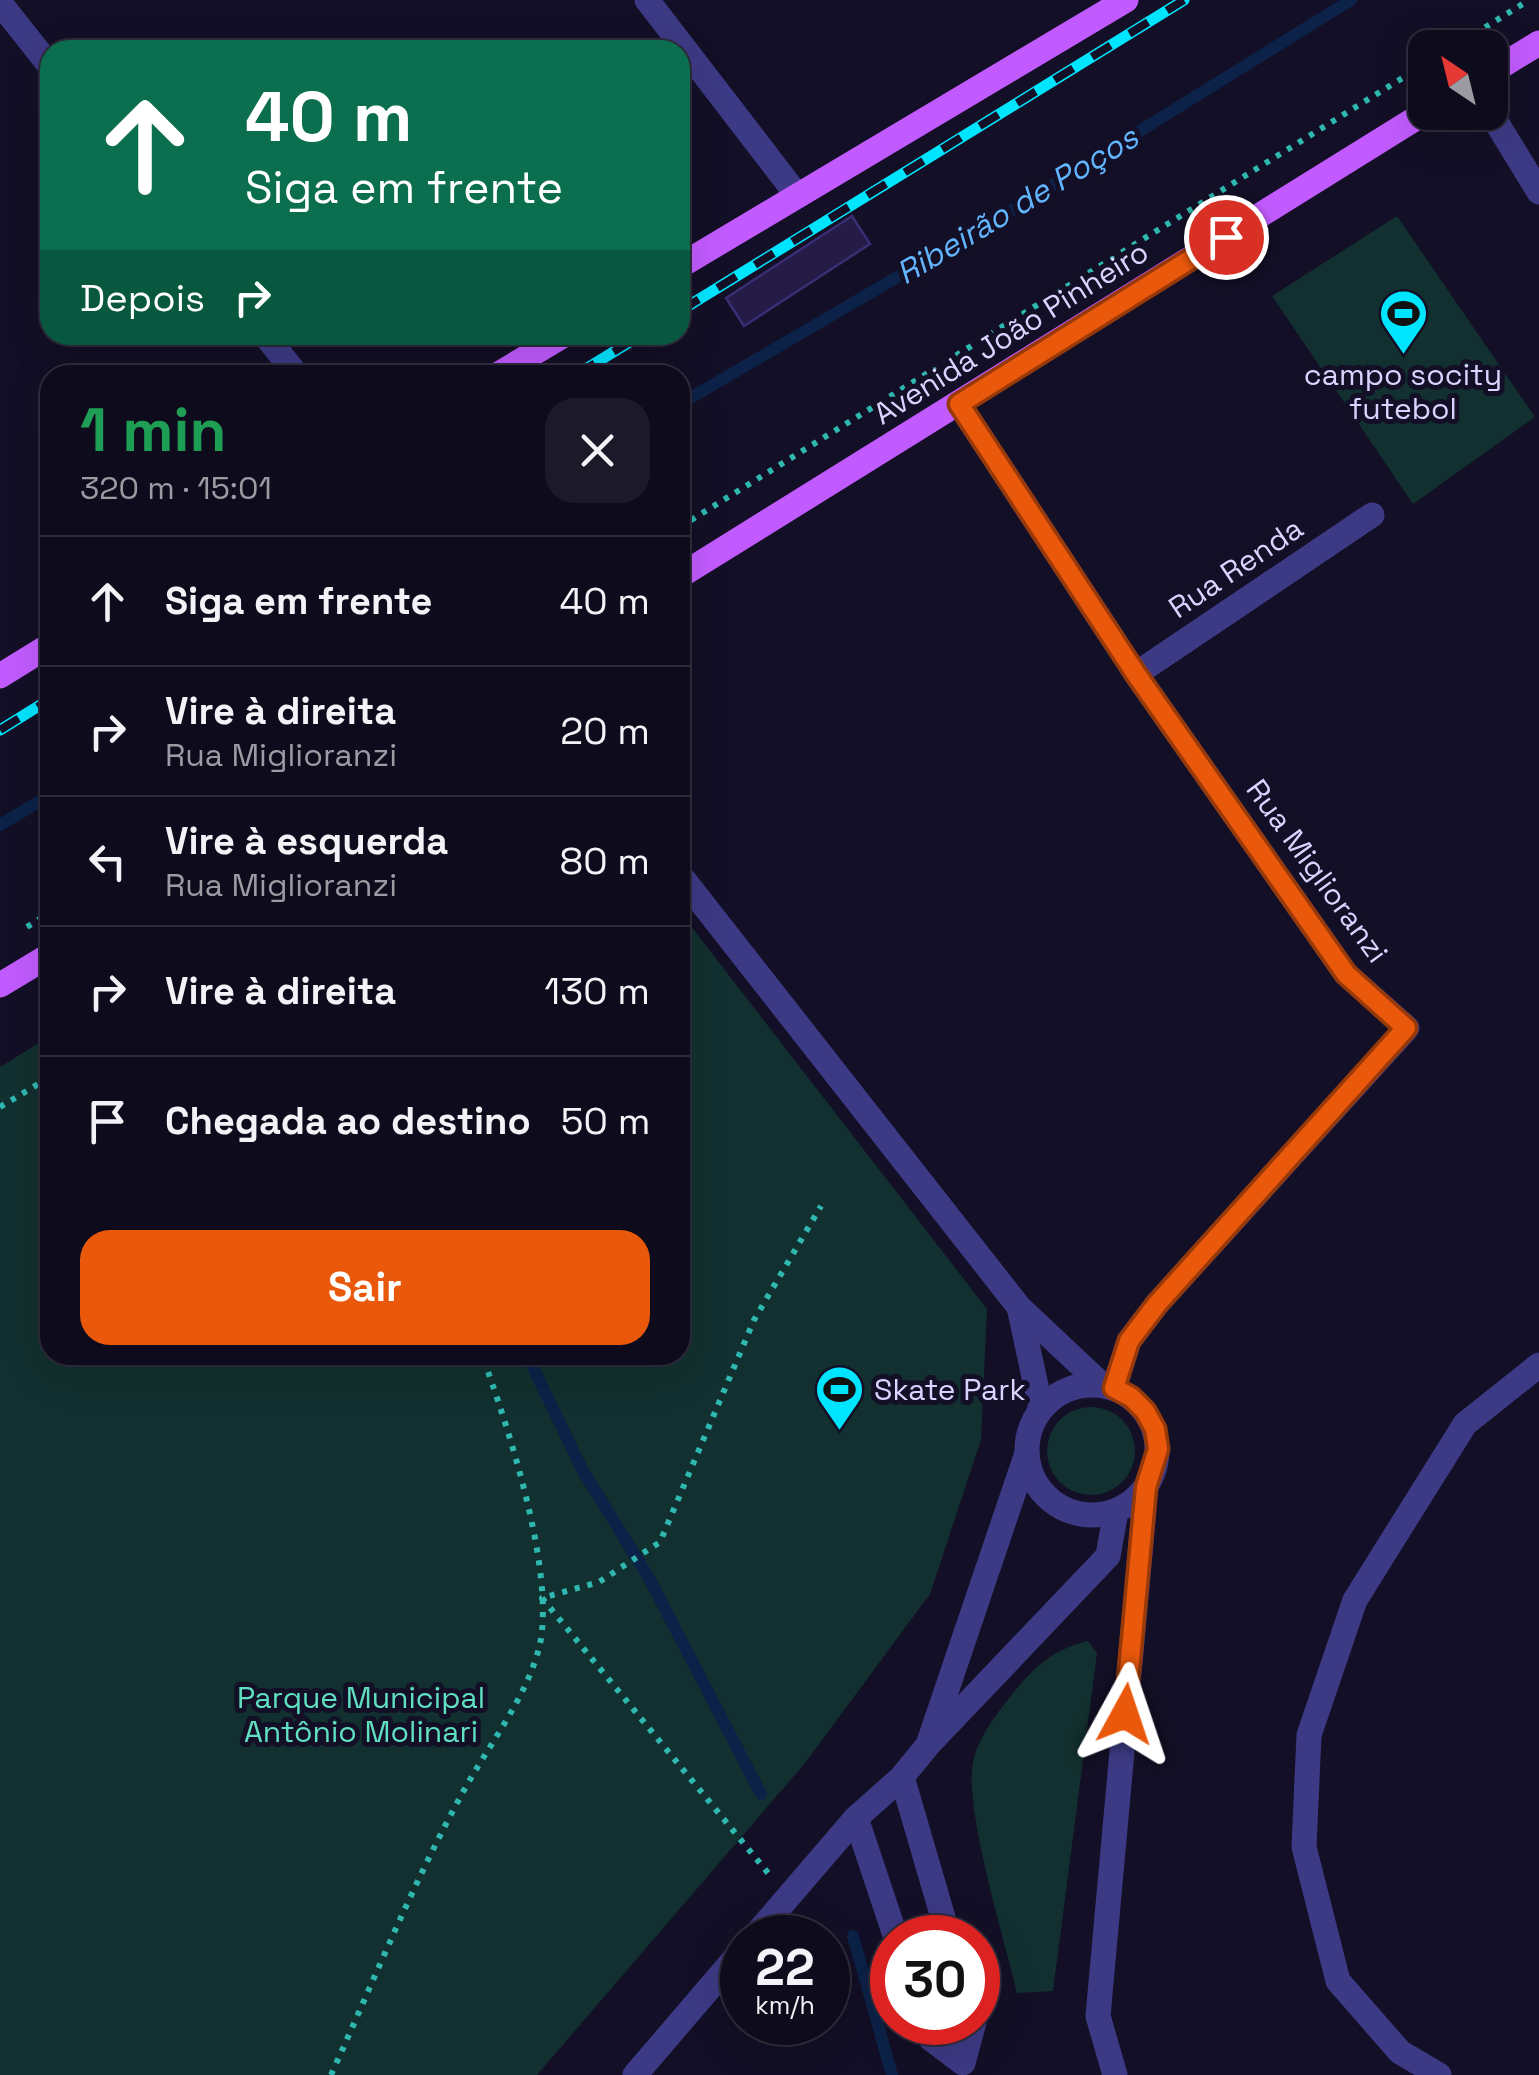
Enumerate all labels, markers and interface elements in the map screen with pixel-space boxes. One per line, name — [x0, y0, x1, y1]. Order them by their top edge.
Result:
north arrow — [1408, 30, 1508, 130]
map controls — [1408, 30, 1508, 130]
text: 40 m — [245, 72, 412, 161]
icon: ahead — [80, 80, 210, 210]
water label: Ribeirão de Poços — [889, 116, 1146, 293]
text: Siga em frente — [245, 159, 563, 216]
pin — [1184, 195, 1269, 280]
icon: arrive — [1199, 210, 1254, 265]
street label: Avenida João Pinheiro — [866, 232, 1155, 433]
icon: right — [225, 270, 280, 325]
text: Depois — [80, 274, 205, 322]
sports icon: campo socity futebol — [1377, 288, 1429, 356]
place label: campo socity futebol — [1304, 355, 1502, 428]
text: 1 min — [80, 392, 227, 469]
button: close — [545, 398, 650, 503]
text: 320 m · 15:01 — [80, 468, 272, 508]
street label: Rua Renda — [1161, 508, 1310, 627]
icon: ahead — [80, 574, 135, 629]
text: Siga em frente — [165, 577, 432, 625]
text: 40 m — [559, 577, 650, 625]
text: Vire à direita — [165, 687, 396, 735]
icon: right — [80, 704, 135, 759]
text: 20 m — [560, 707, 650, 755]
text: Rua Miglioranzi — [165, 735, 397, 775]
street label: Rua Miglioranzi — [1238, 771, 1397, 970]
text: Vire à esquerda — [165, 817, 448, 865]
icon: left — [80, 834, 135, 889]
text: 80 m — [560, 837, 650, 885]
text: Rua Miglioranzi — [165, 865, 397, 905]
icon: right — [80, 964, 135, 1019]
text: Vire à direita — [165, 967, 396, 1015]
text: 130 m — [544, 967, 650, 1015]
icon: arrive — [80, 1094, 135, 1149]
text: Chegada ao destino — [165, 1097, 531, 1145]
text: 50 m — [561, 1097, 650, 1145]
button: Sair — [80, 1230, 650, 1345]
sports icon: Skate Park — [813, 1364, 865, 1432]
place label: Skate Park — [874, 1370, 1026, 1409]
position arrow — [1073, 1662, 1177, 1766]
park label: Parque Municipal Antônio Molinari — [237, 1678, 485, 1751]
speed limit sign: 30 — [870, 1915, 1000, 2045]
text: 22 — [755, 1936, 815, 2000]
text: km/h — [755, 1989, 815, 2021]

